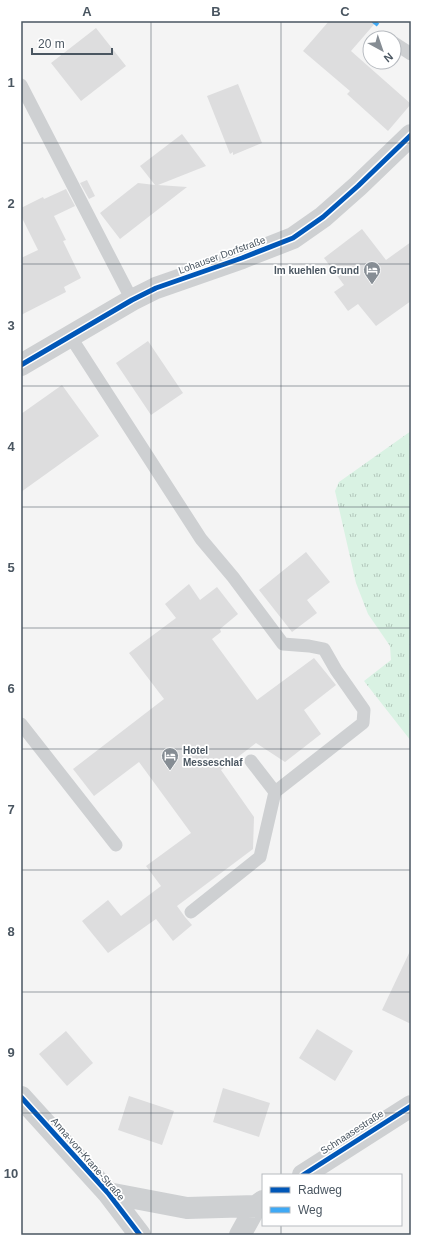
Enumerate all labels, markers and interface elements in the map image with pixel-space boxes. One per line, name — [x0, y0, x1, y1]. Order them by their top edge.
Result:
text: A — [82, 4, 92, 19]
text: B — [211, 4, 221, 19]
text: C — [340, 4, 350, 19]
scale bar — [32, 30, 112, 56]
north arrow — [362, 30, 402, 70]
text: 20 m — [38, 37, 65, 51]
text: N — [381, 51, 395, 65]
text: 1 — [7, 75, 15, 90]
text: 2 — [7, 196, 15, 211]
street label: Lohauser Dorfstraße — [177, 234, 267, 276]
hotel icon: Im kuehlen Grund — [362, 260, 382, 285]
place label: Im kuehlen Grund — [274, 265, 359, 276]
text: 3 — [7, 318, 15, 333]
text: 4 — [7, 439, 15, 454]
text: 5 — [7, 560, 15, 575]
text: 6 — [7, 681, 15, 696]
place label: Hotel Messeschlaf — [183, 745, 243, 768]
hotel icon: Hotel Messeschlaf — [160, 746, 180, 771]
text: 7 — [7, 802, 15, 817]
text: 8 — [7, 924, 15, 939]
text: 9 — [7, 1045, 15, 1060]
street label: Schnaasestraße — [318, 1107, 386, 1156]
street label: Anna-von-Krane-Straße — [49, 1115, 127, 1203]
text: 10 — [4, 1166, 18, 1181]
legend — [262, 1174, 402, 1226]
text: Radweg — [298, 1183, 342, 1197]
text: Weg — [298, 1203, 322, 1217]

